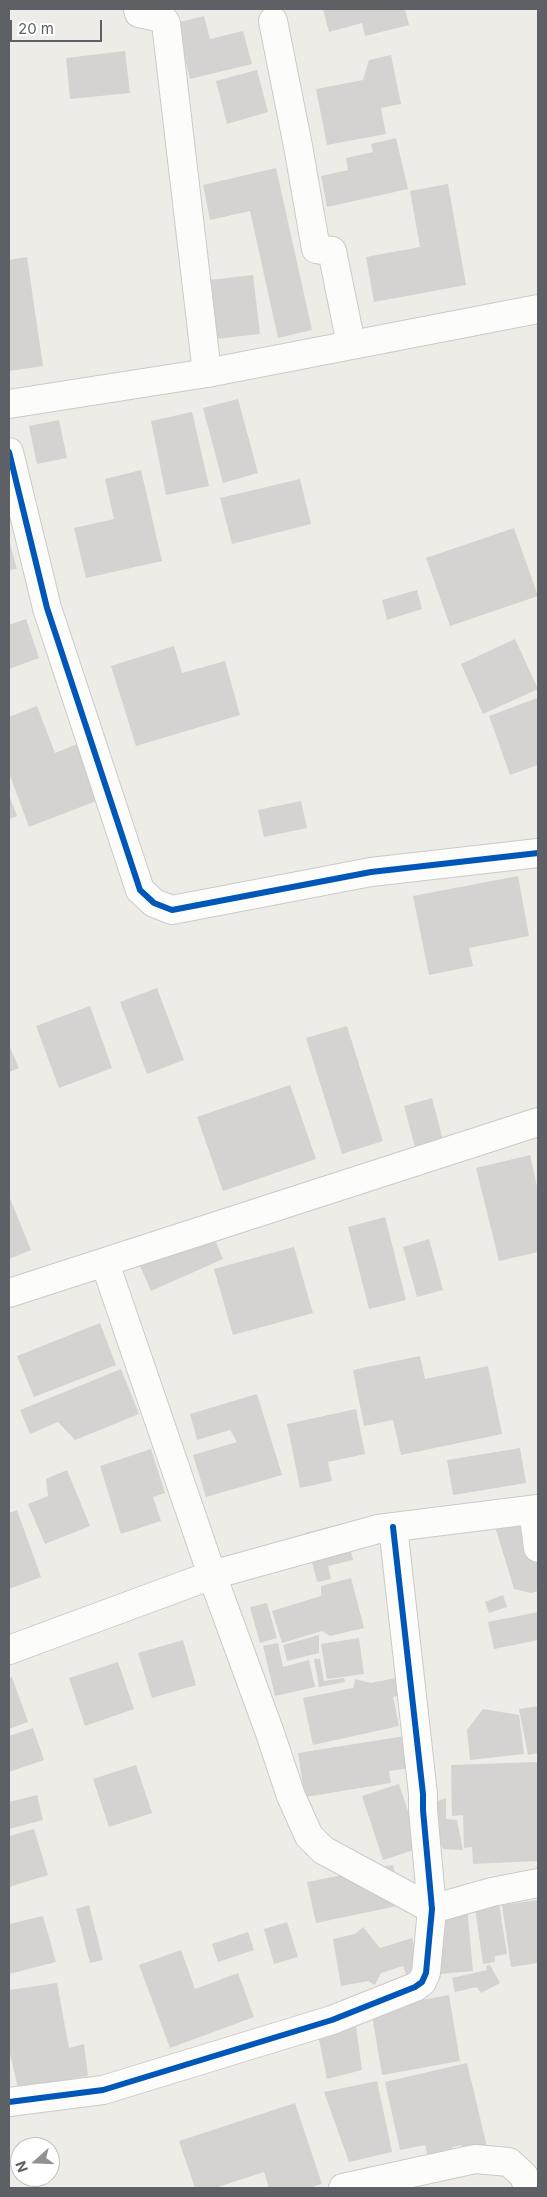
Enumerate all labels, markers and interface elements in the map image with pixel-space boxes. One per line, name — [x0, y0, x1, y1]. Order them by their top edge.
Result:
scale bar — [12, 10, 105, 42]
text: 20 m — [18, 19, 54, 38]
north arrow — [10, 2137, 60, 2187]
text: N — [12, 2159, 31, 2175]

